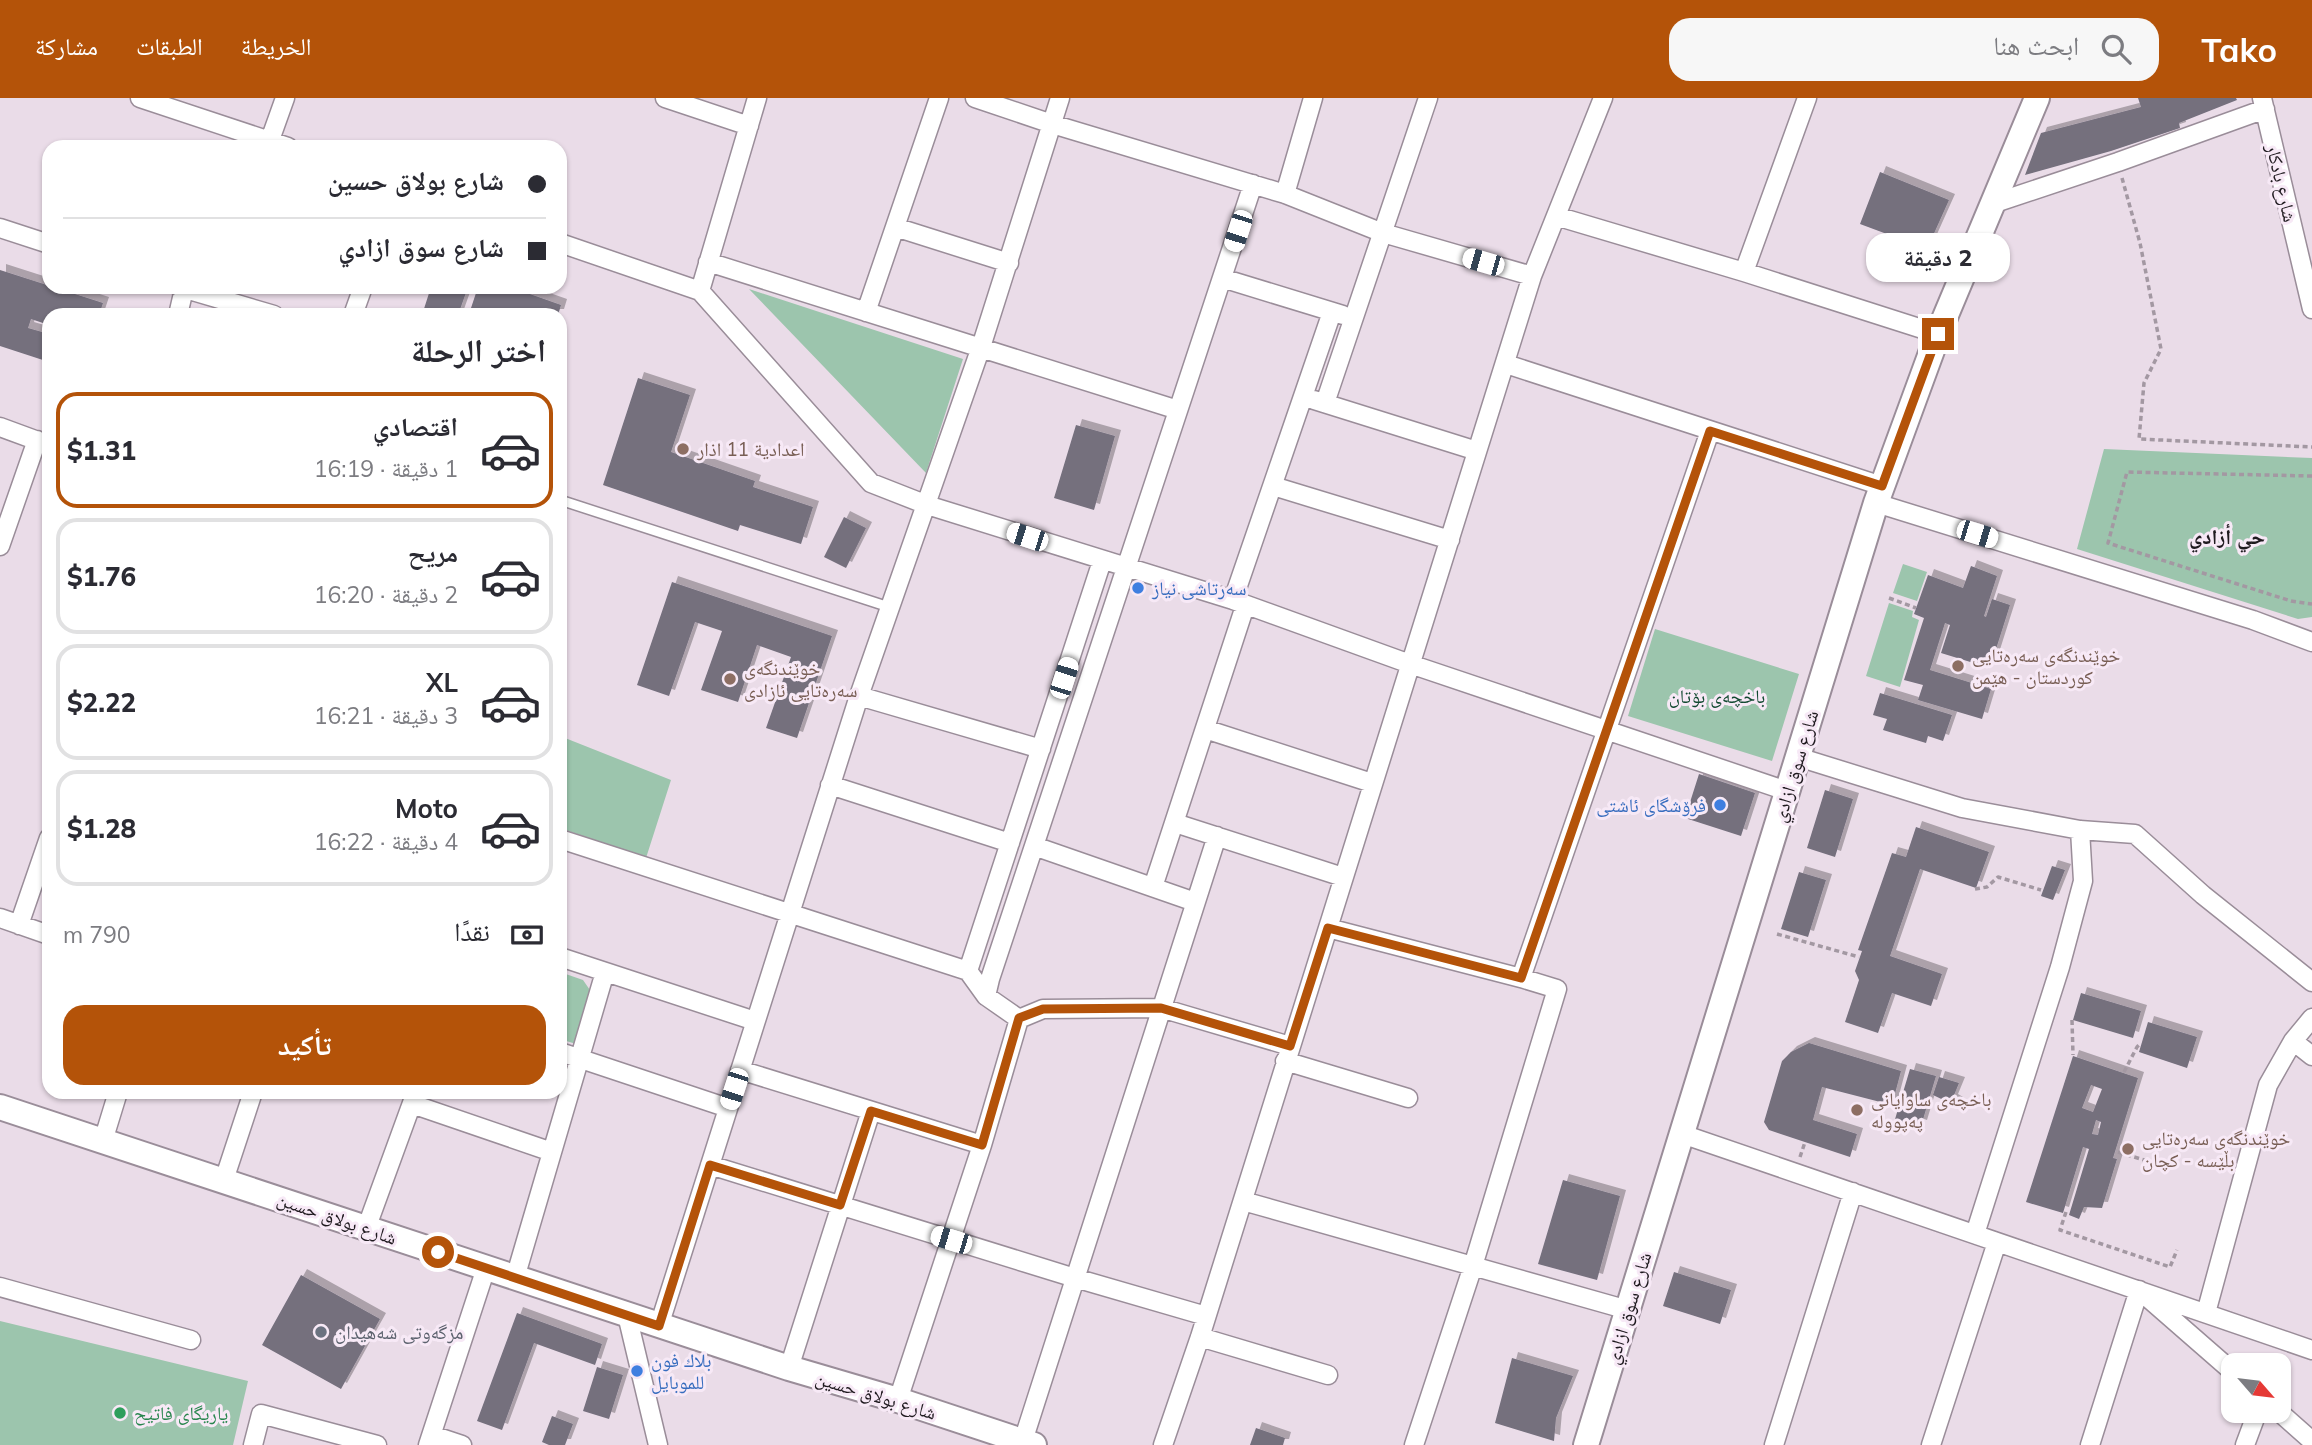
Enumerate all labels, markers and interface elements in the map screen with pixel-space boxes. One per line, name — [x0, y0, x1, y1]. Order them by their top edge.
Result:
search box — [1669, 18, 2159, 81]
text: ابحث هنا — [1993, 29, 2079, 62]
text: Tako — [2201, 29, 2277, 70]
icon: search — [2097, 30, 2135, 68]
text: مشاركة — [35, 31, 98, 61]
text: الطبقات — [136, 31, 203, 61]
text: الخريطة — [241, 31, 311, 61]
street label: شارع بادكار — [2261, 141, 2303, 224]
text: شارع بولاق حسين — [328, 164, 504, 197]
car — [1222, 208, 1255, 254]
text: شارع سوق ازادي — [338, 231, 504, 264]
callout: 2 دقيقة — [1866, 232, 2010, 282]
text: 2 دقيقة — [1904, 243, 1972, 272]
car — [1460, 246, 1507, 278]
route end — [1922, 318, 1954, 350]
text: اختر الرحلة — [411, 330, 546, 370]
text: اقتصادي — [373, 410, 458, 443]
icon: car — [479, 419, 542, 482]
text: $1.31 — [67, 434, 136, 467]
place label: اعدادية 11 اذار — [696, 437, 805, 461]
marker: اعدادية 11 اذار — [675, 441, 691, 457]
text: 1 دقيقة · 16:19 — [314, 454, 458, 483]
car — [1954, 518, 2001, 550]
car — [1004, 521, 1051, 553]
district label: حي أزادي — [2189, 523, 2265, 553]
text: مريح — [408, 536, 458, 569]
icon: car — [479, 545, 542, 608]
text: $1.76 — [67, 560, 136, 593]
place label: سەرتاشی نیاز — [1151, 576, 1246, 600]
text: 2 دقيقة · 16:20 — [314, 580, 458, 609]
marker: سەرتاشی نیاز — [1130, 580, 1146, 596]
place label: خوێندنگەی سەرەتایی کوردستان - هێمن — [1972, 643, 2120, 689]
car — [1048, 655, 1081, 701]
place label: خوێندنگەی سەرەتایی ئازادی — [744, 656, 858, 702]
marker: خوێندنگەی سەرەتایی کوردستان - هێمن — [1950, 658, 1966, 674]
text: XL — [426, 666, 458, 699]
icon: car — [479, 671, 542, 734]
marker: خوێندنگەی سەرەتایی ئازادی — [722, 671, 738, 687]
park label: باخچەی بۆتان — [1669, 684, 1765, 708]
text: $2.22 — [67, 686, 136, 719]
text: 3 دقيقة · 16:21 — [314, 701, 458, 730]
street label: شارع سوق ازادي — [1767, 707, 1827, 826]
text: Moto — [395, 792, 458, 825]
place label: فرۆشگای ئاشتی — [1596, 793, 1706, 817]
icon: car — [479, 797, 542, 860]
marker: فرۆشگای ئاشتی — [1712, 797, 1728, 813]
text: $1.28 — [67, 812, 136, 845]
text: 4 دقيقة · 16:22 — [314, 827, 458, 856]
text: نقدًا — [454, 915, 490, 948]
icon: cash — [508, 916, 546, 954]
text: 790 m — [63, 920, 131, 949]
button: تأكيد — [63, 1005, 546, 1085]
car — [718, 1066, 751, 1112]
place label: باخچەی ساوایانی پەپوولە — [1871, 1087, 1991, 1133]
marker: باخچەی ساوایانی پەپوولە — [1849, 1102, 1865, 1118]
place label: خوێندنگەی سەرەتایی بڵێسە - کچان — [2142, 1126, 2290, 1172]
marker: خوێندنگەی سەرەتایی بڵێسە - کچان — [2120, 1141, 2136, 1157]
street label: شارع بولاق حسين — [274, 1186, 400, 1250]
car — [928, 1224, 975, 1256]
route start — [422, 1236, 454, 1268]
street label: شارع سوق ازادي — [1600, 1249, 1660, 1368]
place label: مزگەوتی شەهیدان — [335, 1320, 463, 1344]
marker: مزگەوتی شەهیدان — [313, 1324, 329, 1340]
place label: بلاك فون للموبايل — [651, 1348, 711, 1394]
north arrow — [2221, 1353, 2291, 1423]
map controls — [2221, 1353, 2291, 1423]
marker: بلاك فون للموبايل — [629, 1363, 645, 1379]
street label: شارع بولاق حسين — [813, 1365, 939, 1425]
place label: یاریگای فاتیح — [134, 1401, 228, 1426]
marker: یاریگای فاتیح — [112, 1405, 128, 1421]

